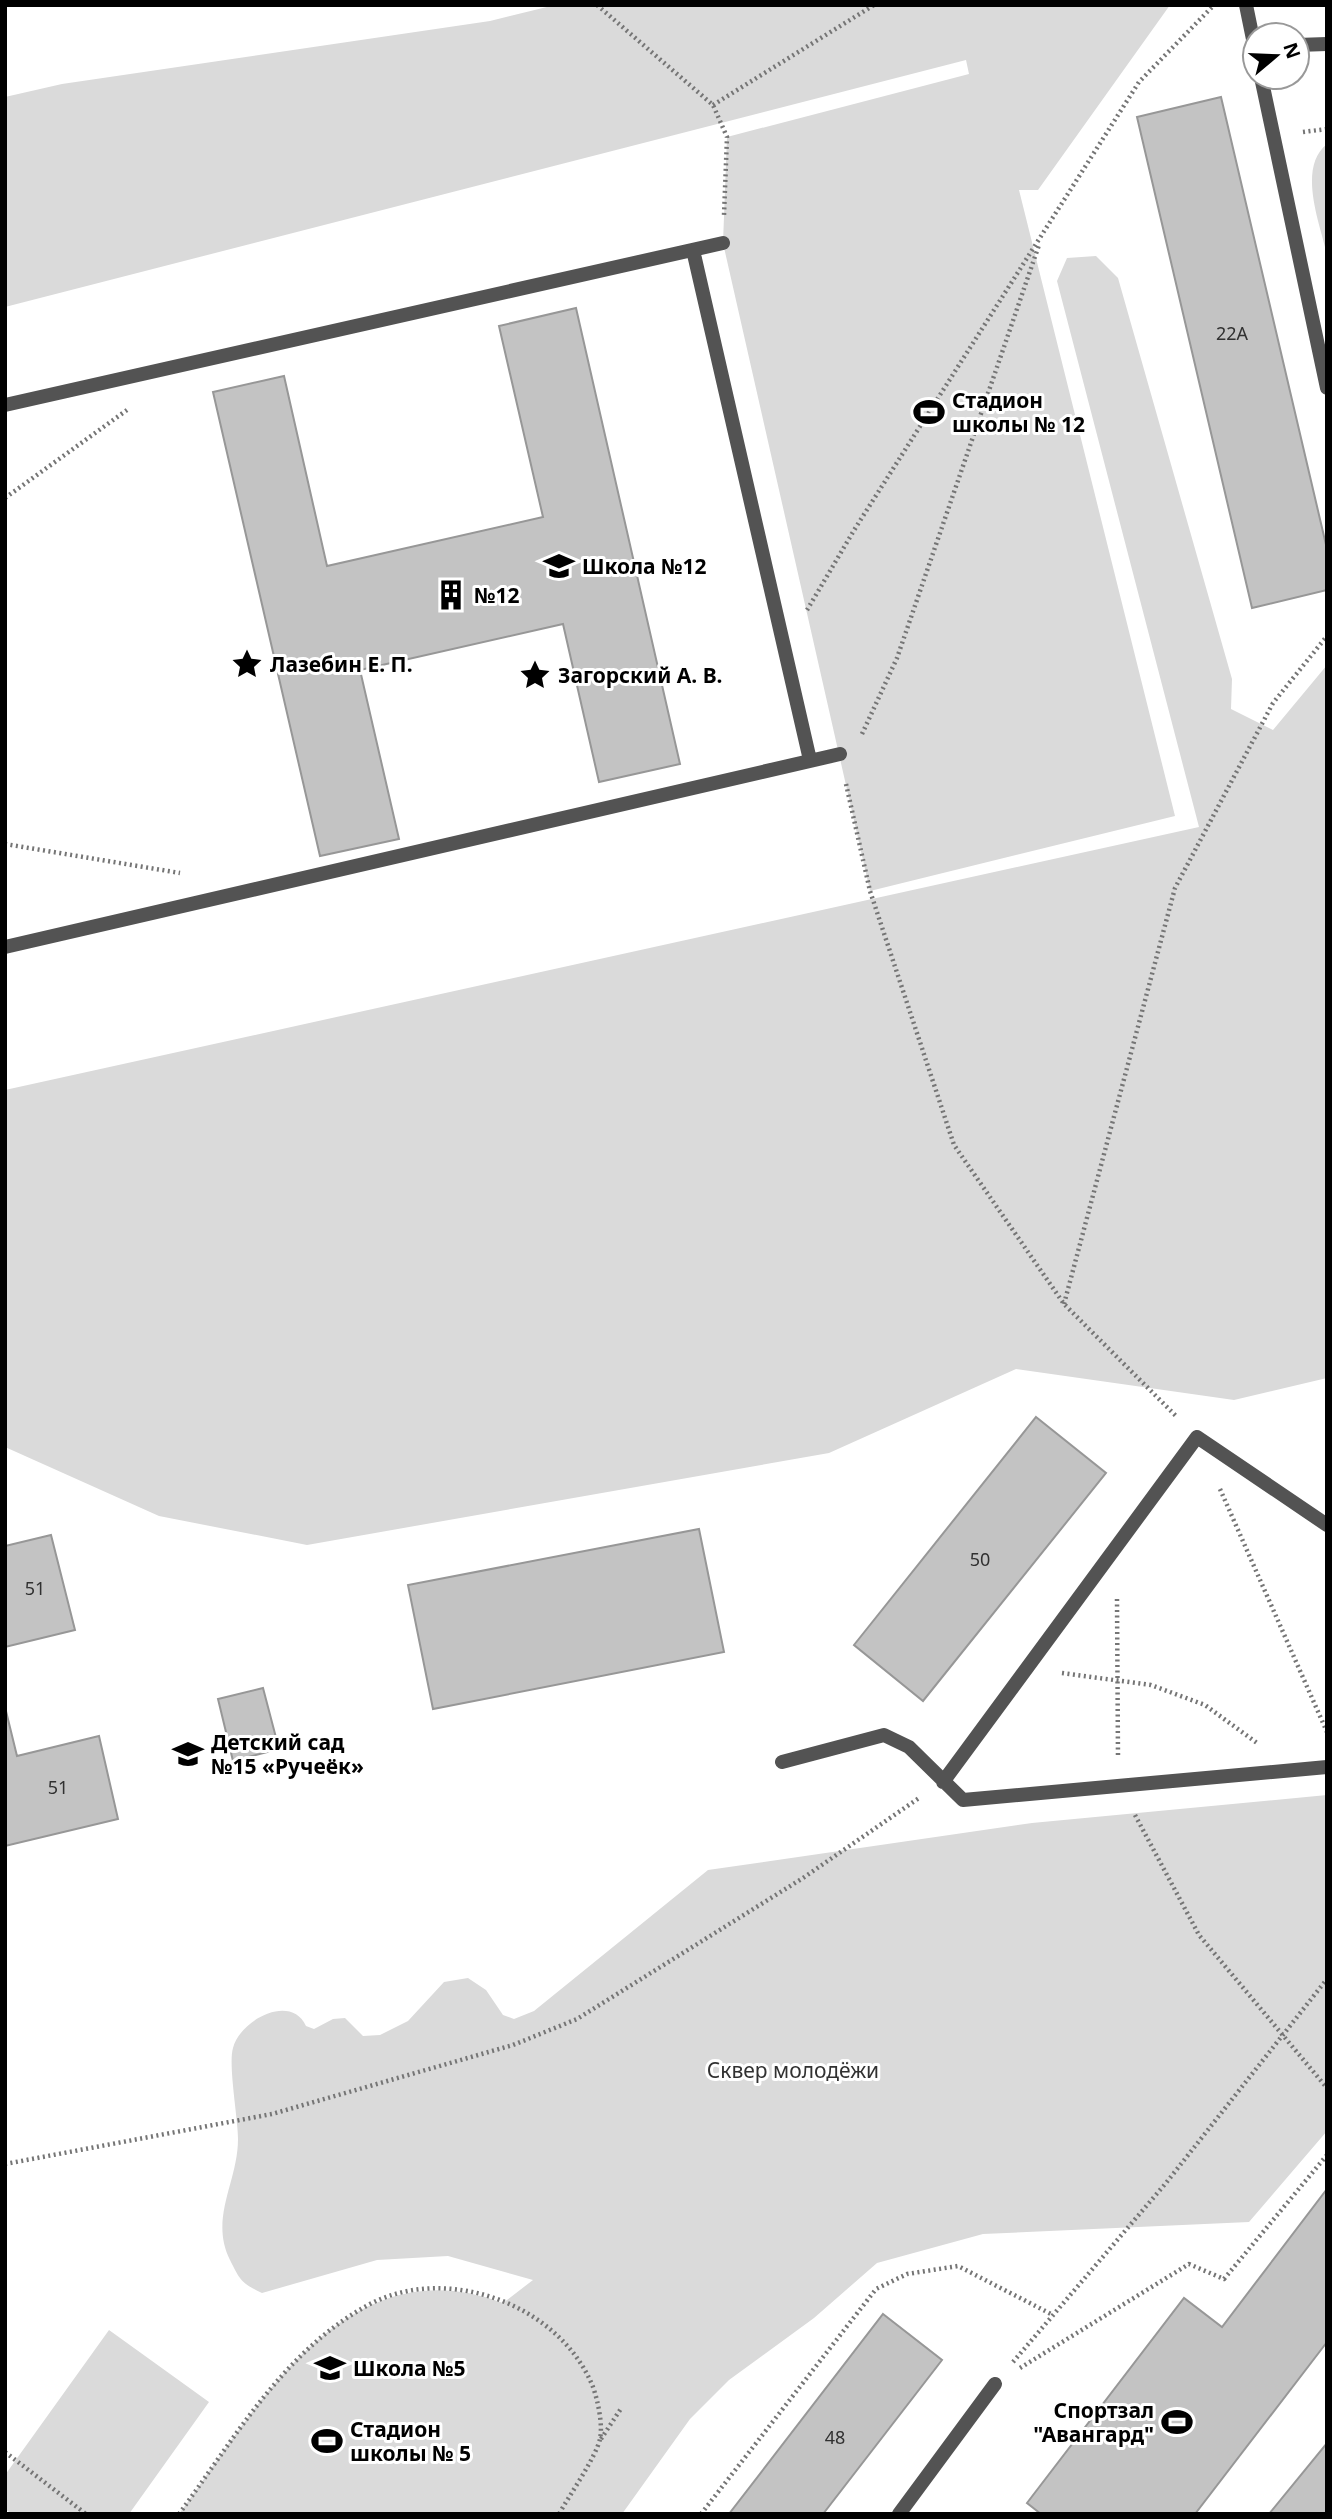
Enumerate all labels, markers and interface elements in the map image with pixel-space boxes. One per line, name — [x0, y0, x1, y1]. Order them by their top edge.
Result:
north arrow — [1241, 21, 1311, 91]
text: N — [1277, 39, 1307, 62]
house number: 22А — [1216, 321, 1249, 345]
place label: Стадион школы № 12 — [952, 386, 1085, 438]
sports icon: Стадион школы № 12 — [912, 395, 946, 429]
school or university icon: Школа №12 — [542, 549, 576, 583]
place label: Школа №12 — [582, 552, 707, 580]
building icon: №12 — [434, 578, 468, 612]
place label: №12 — [474, 581, 520, 609]
place icon: Лазебин Е. П. — [230, 647, 264, 681]
place label: Лазебин Е. П. — [270, 650, 413, 678]
place icon: Загорский А. В. — [518, 658, 552, 692]
place label: Загорский А. В. — [558, 661, 723, 689]
house number: 50 — [970, 1547, 990, 1571]
house number: 51 — [25, 1576, 45, 1600]
place label: Детский сад №15 «Ручеёк» — [211, 1728, 364, 1780]
school or university icon: Детский сад №15 «Ручеёк» — [171, 1737, 205, 1771]
house number: 51 — [48, 1775, 68, 1799]
park label: Сквер молодёжи — [707, 2056, 879, 2084]
school or university icon: Школа №5 — [313, 2351, 347, 2385]
place label: Школа №5 — [353, 2354, 466, 2382]
place label: Спортзал "Авангард" — [1033, 2396, 1154, 2448]
sports icon: Спортзал "Авангард" — [1160, 2405, 1194, 2439]
place label: Стадион школы № 5 — [350, 2415, 471, 2467]
sports icon: Стадион школы № 5 — [310, 2424, 344, 2458]
house number: 48 — [825, 2425, 845, 2449]

